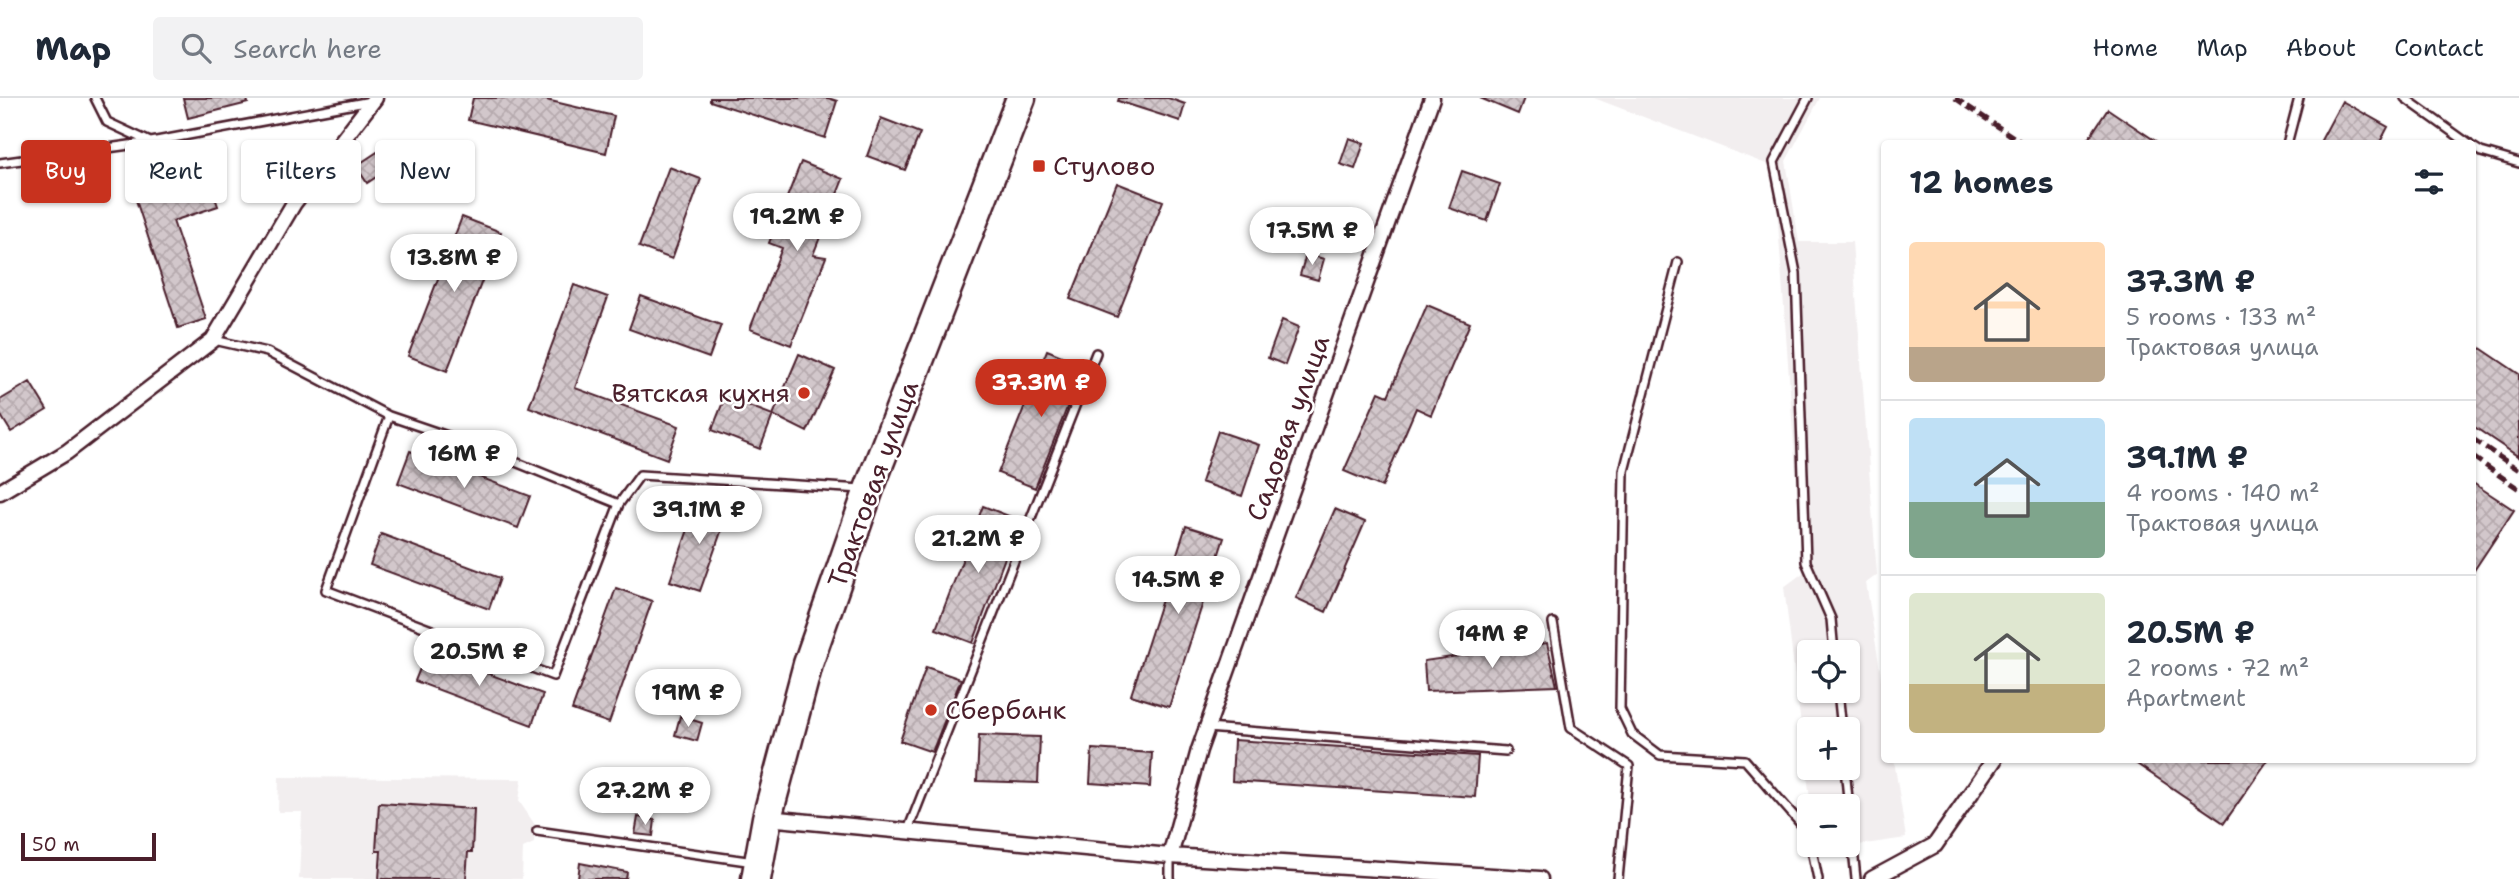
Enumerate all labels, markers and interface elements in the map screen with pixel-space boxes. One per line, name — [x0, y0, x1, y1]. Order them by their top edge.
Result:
search box — [153, 17, 643, 80]
text: Map — [35, 26, 111, 71]
icon: search — [177, 29, 215, 67]
text: Search here — [233, 31, 382, 66]
text: Home — [2092, 32, 2158, 64]
text: Map — [2196, 32, 2248, 64]
text: About — [2286, 32, 2356, 64]
text: Contact — [2394, 32, 2484, 64]
chip: Buy — [21, 140, 111, 203]
chip: Rent — [125, 140, 227, 203]
chip: Filters — [241, 140, 361, 203]
chip: New — [375, 140, 475, 203]
place label: Стулово — [1053, 148, 1155, 183]
marker: Стулово — [1031, 158, 1047, 174]
text: 12 homes — [1909, 162, 2053, 203]
icon: filters — [2410, 163, 2448, 201]
pin: 19.2M ₽ — [732, 194, 862, 253]
text: 19.2M ₽ — [749, 201, 845, 231]
pin: 17.5M ₽ — [1247, 208, 1377, 267]
text: 17.5M ₽ — [1266, 215, 1358, 245]
pin: 13.8M ₽ — [389, 234, 519, 294]
text: 13.8M ₽ — [406, 242, 502, 272]
text: 37.3M ₽ — [2126, 261, 2256, 302]
icon: home — [1965, 270, 2049, 354]
text: 5 rooms · 133 m² — [2126, 302, 2316, 332]
street label: Садовая улица — [1238, 330, 1337, 526]
text: Трактовая улица — [2126, 332, 2319, 362]
pin: 37.3M ₽ — [976, 360, 1106, 419]
text: 37.3M ₽ — [991, 367, 1091, 397]
place label: Вятская кухня — [612, 375, 790, 410]
street label: Трактовая улица — [819, 376, 926, 592]
marker: Вятская кухня — [796, 385, 812, 401]
pin: 16M ₽ — [415, 430, 513, 490]
text: 39.1M ₽ — [2126, 437, 2248, 478]
text: 16M ₽ — [427, 438, 501, 468]
icon: home — [1965, 446, 2049, 530]
text: 4 rooms · 140 m² — [2126, 478, 2320, 508]
pin: 39.1M ₽ — [634, 486, 764, 546]
text: 39.1M ₽ — [652, 494, 746, 524]
text: Трактовая улица — [2126, 508, 2319, 538]
pin: 21.2M ₽ — [913, 516, 1043, 575]
text: 21.2M ₽ — [931, 523, 1025, 553]
pin: 14.5M ₽ — [1113, 556, 1243, 616]
text: 14.5M ₽ — [1131, 564, 1225, 594]
pin: 14M ₽ — [1443, 610, 1541, 670]
text: 20.5M ₽ — [2126, 612, 2255, 653]
text: 14M ₽ — [1455, 618, 1529, 648]
icon: home — [1965, 621, 2049, 705]
pin: 20.5M ₽ — [414, 628, 544, 688]
text: 20.5M ₽ — [430, 636, 528, 666]
map controls — [1797, 640, 1860, 857]
button: locate — [1797, 640, 1860, 703]
text: 2 rooms · 72 m² — [2126, 653, 2309, 683]
pin: 19M ₽ — [639, 670, 737, 729]
text: 19M ₽ — [651, 677, 725, 707]
text: Apartment — [2126, 683, 2246, 713]
place label: Сбербанк — [945, 692, 1067, 727]
marker: Сбербанк — [923, 702, 939, 718]
button: + — [1797, 717, 1860, 780]
pin: 27.2M ₽ — [580, 768, 710, 827]
text: 27.2M ₽ — [595, 775, 695, 805]
button: − — [1797, 794, 1860, 857]
scale bar — [21, 830, 156, 862]
text: 50 m — [32, 832, 80, 857]

